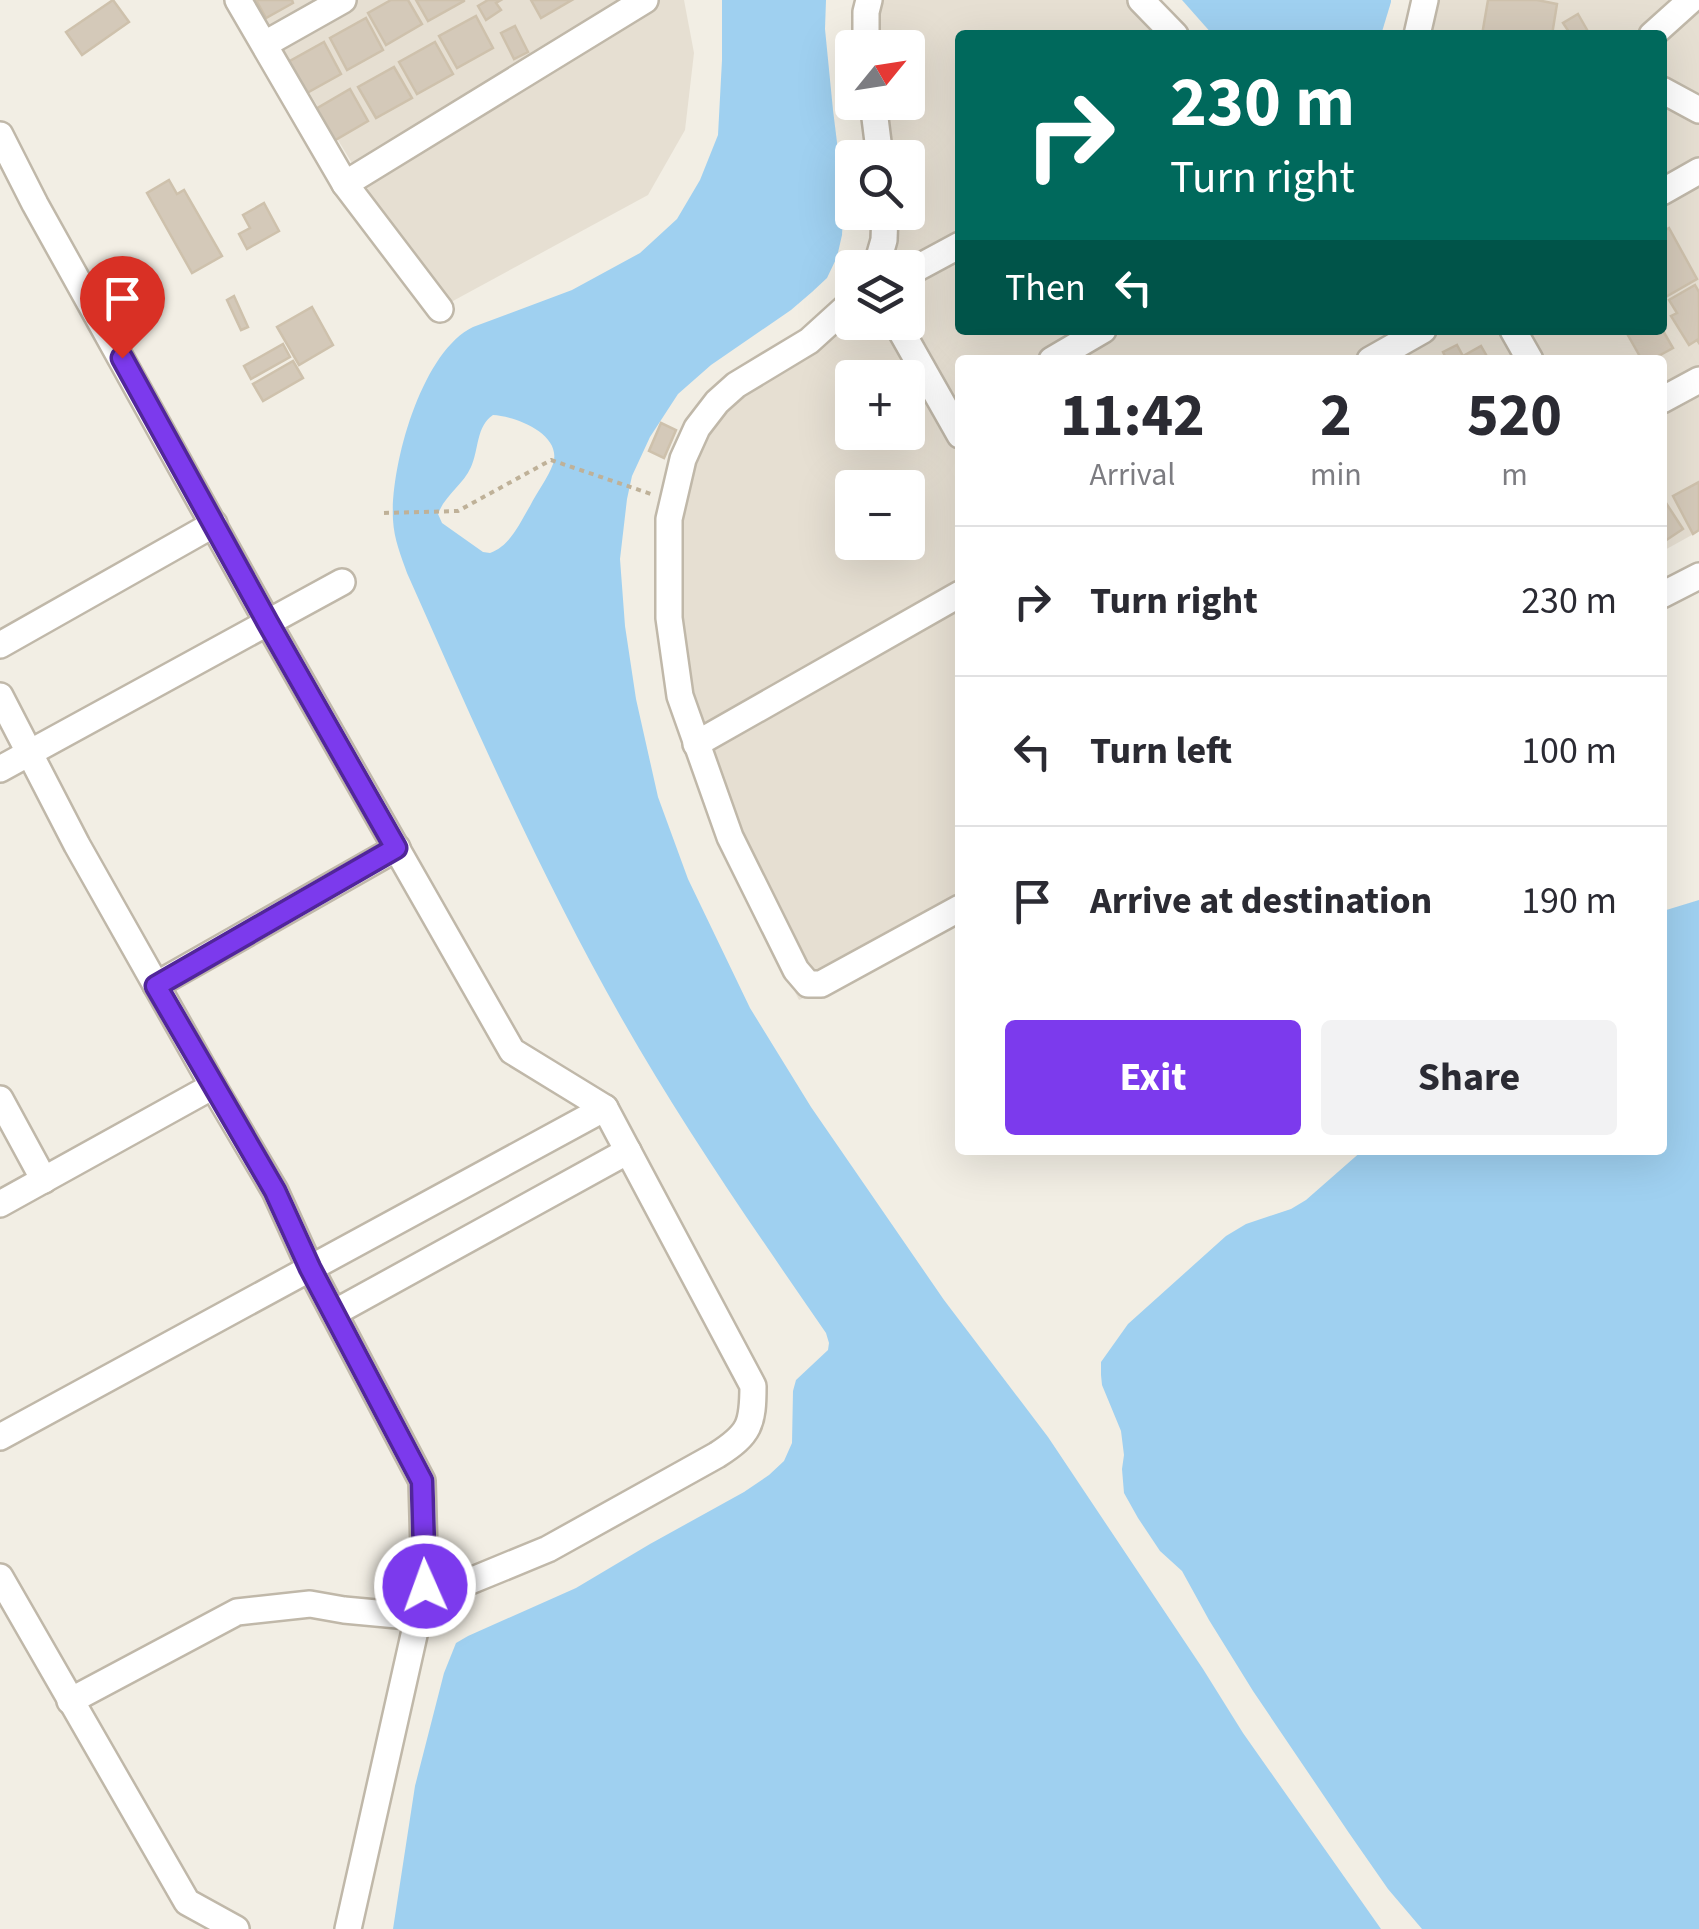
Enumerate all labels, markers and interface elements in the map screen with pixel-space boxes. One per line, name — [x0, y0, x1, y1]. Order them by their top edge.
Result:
north arrow — [835, 30, 925, 120]
map controls — [835, 30, 925, 560]
text: 230 m — [1170, 53, 1355, 153]
icon: right — [1005, 70, 1135, 200]
button: search — [835, 140, 925, 230]
text: Turn right — [1170, 146, 1355, 210]
button: layers — [835, 250, 925, 340]
pin — [80, 256, 165, 359]
icon: left — [1106, 260, 1161, 315]
text: Then — [1005, 261, 1086, 315]
icon: arrive — [95, 271, 150, 326]
button: + — [835, 360, 925, 450]
text: 11:42 — [1060, 374, 1205, 459]
text: 2 — [1320, 374, 1352, 459]
text: 520 — [1467, 374, 1562, 459]
text: Arrival — [1089, 452, 1175, 498]
text: min — [1310, 452, 1362, 498]
text: m — [1501, 452, 1528, 498]
button: − — [835, 470, 925, 560]
icon: right — [1005, 574, 1060, 629]
text: Turn right — [1090, 574, 1258, 628]
text: 230 m — [1521, 574, 1617, 628]
icon: left — [1005, 724, 1060, 779]
text: Turn left — [1090, 724, 1232, 778]
text: 100 m — [1521, 724, 1617, 778]
icon: arrive — [1005, 874, 1060, 929]
text: Arrive at destination — [1090, 874, 1432, 928]
text: 190 m — [1521, 874, 1617, 928]
button: Exit — [1005, 1020, 1301, 1135]
button: Share — [1321, 1020, 1617, 1135]
position arrow — [373, 1534, 477, 1638]

